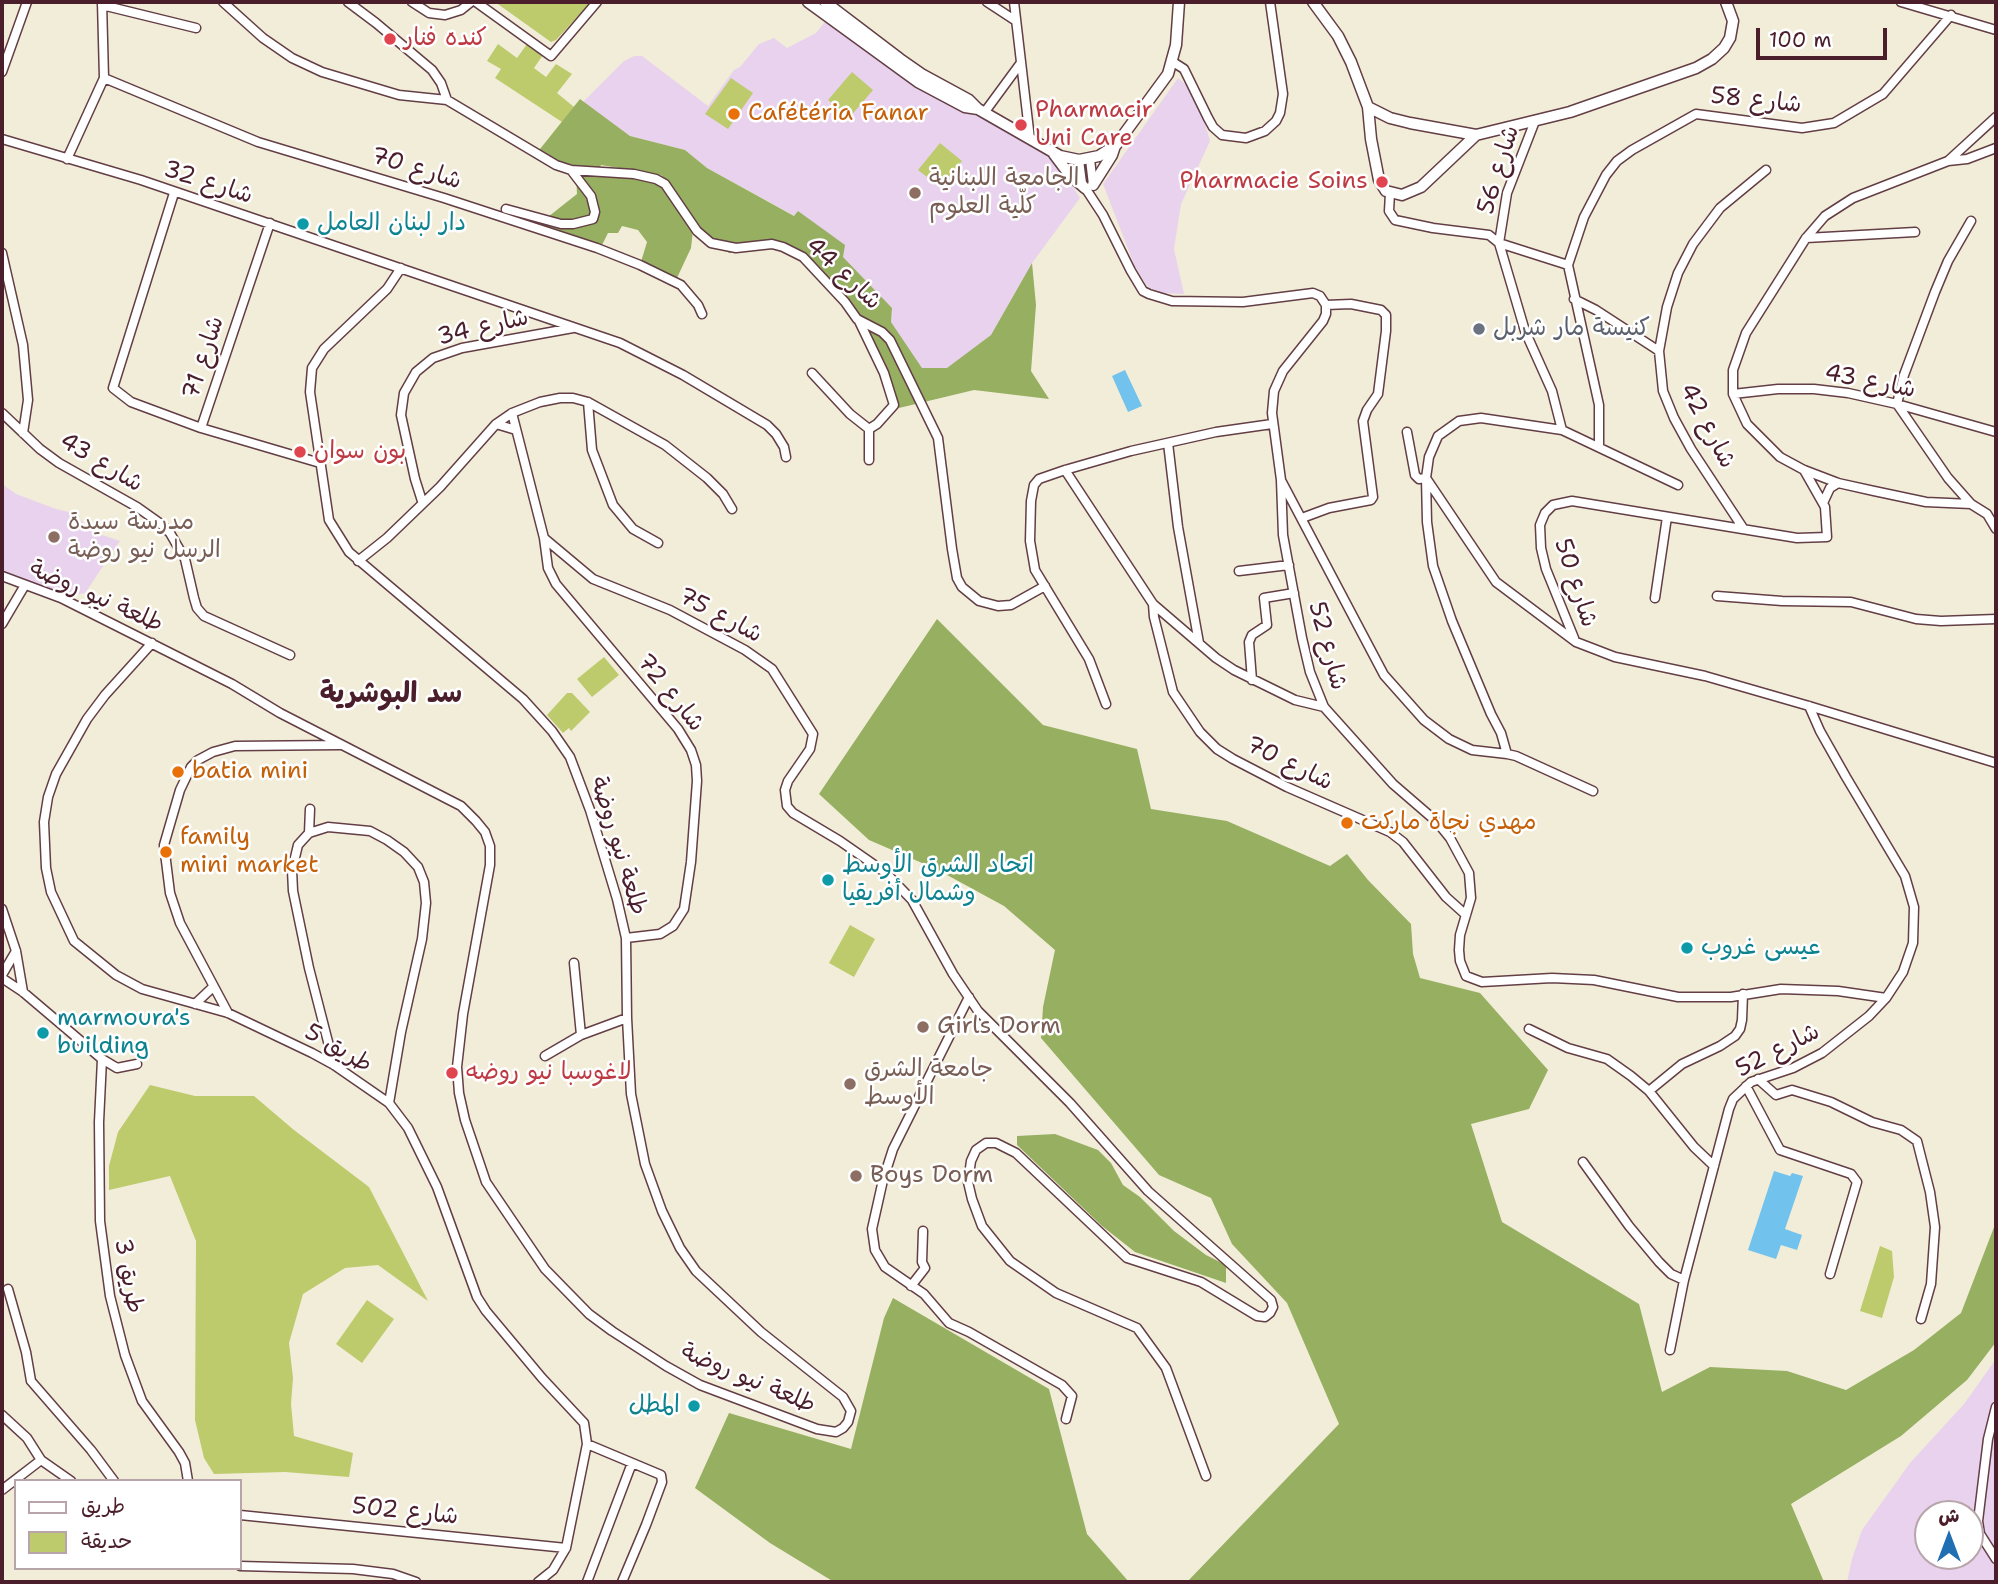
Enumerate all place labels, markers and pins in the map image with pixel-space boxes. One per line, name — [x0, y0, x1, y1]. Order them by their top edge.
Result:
place label: كنده فنار — [404, 25, 487, 53]
marker: كنده فنار — [382, 31, 398, 47]
place label: Pharmacir Uni Care — [1035, 97, 1153, 153]
place label: Cafétéria Fanar — [748, 100, 929, 128]
marker: Cafétéria Fanar — [726, 106, 742, 122]
marker: Pharmacir Uni Care — [1013, 117, 1029, 133]
place label: الجامعة اللبنانية كلّية العلوم — [929, 165, 1080, 221]
place label: Pharmacie Soins — [1180, 168, 1368, 196]
marker: Pharmacie Soins — [1374, 174, 1390, 190]
marker: الجامعة اللبنانية كلّية العلوم — [907, 185, 923, 201]
place label: دار لبنان العامل — [317, 210, 466, 238]
marker: دار لبنان العامل — [295, 216, 311, 232]
place label: كنيسة مار شربل — [1493, 315, 1650, 343]
marker: كنيسة مار شربل — [1471, 321, 1487, 337]
place label: بون سوان — [314, 438, 406, 466]
marker: بون سوان — [292, 444, 308, 460]
place label: مدرسة سيدة الرسل نيو روضة — [68, 509, 221, 565]
marker: مدرسة سيدة الرسل نيو روضة — [46, 529, 62, 545]
place label: batia mini — [192, 758, 308, 786]
marker: batia mini — [170, 764, 186, 780]
place label: مهدي نجاة ماركت — [1361, 809, 1536, 837]
marker: مهدي نجاة ماركت — [1339, 815, 1355, 831]
place label: family mini market — [180, 824, 319, 880]
marker: family mini market — [158, 844, 174, 860]
place label: اتحاد الشرق الأوسط وشمال أفريقيا — [842, 852, 1034, 908]
marker: اتحاد الشرق الأوسط وشمال أفريقيا — [820, 872, 836, 888]
place label: عيسى غروب — [1701, 934, 1821, 962]
marker: عيسى غروب — [1679, 940, 1695, 956]
place label: marmoura's building — [57, 1005, 191, 1061]
place label: Girls Dorm — [937, 1013, 1061, 1041]
marker: Girls Dorm — [915, 1019, 931, 1035]
marker: marmoura's building — [35, 1025, 51, 1041]
place label: جامعة الشرق الأوسط — [864, 1056, 993, 1112]
place label: لاغوسبا نيو روضه — [466, 1059, 632, 1087]
marker: لاغوسبا نيو روضه — [444, 1065, 460, 1081]
marker: جامعة الشرق الأوسط — [842, 1076, 858, 1092]
place label: Boys Dorm — [870, 1162, 993, 1190]
marker: Boys Dorm — [848, 1168, 864, 1184]
place label: المطل — [628, 1392, 680, 1420]
marker: المطل — [686, 1398, 702, 1414]

